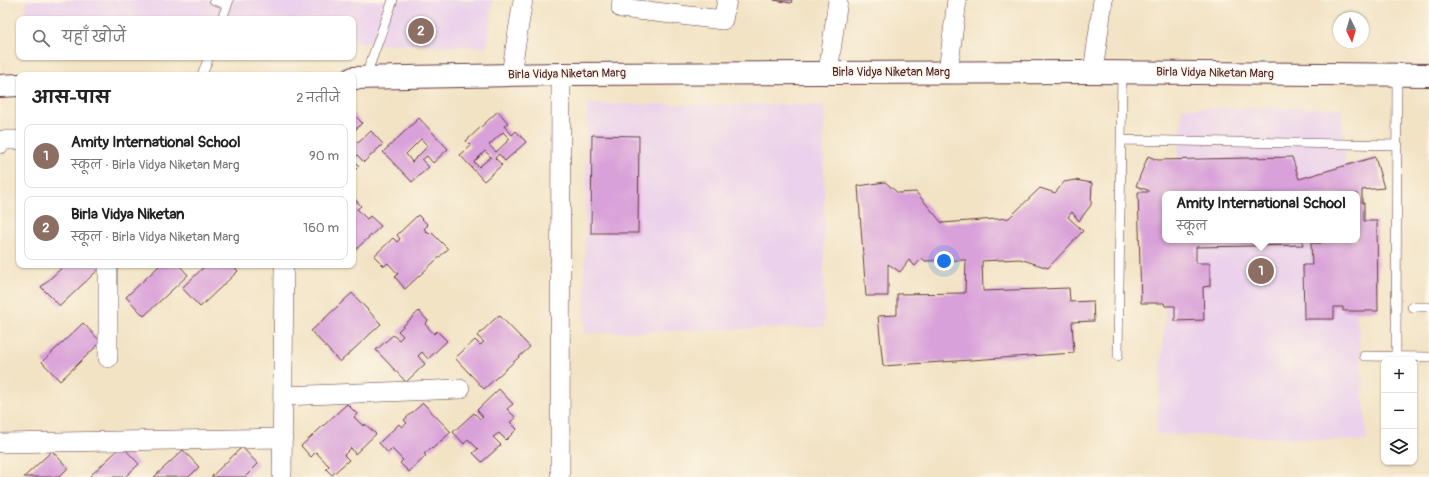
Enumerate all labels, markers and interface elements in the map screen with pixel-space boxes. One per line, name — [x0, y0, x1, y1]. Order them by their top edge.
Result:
north arrow — [1333, 12, 1369, 48]
search box — [16, 16, 356, 60]
pin: 2 — [408, 16, 434, 46]
icon: search — [30, 27, 52, 49]
text: यहाँ खोजें — [62, 28, 126, 47]
street label: Birla Vidya Niketan Marg — [1156, 64, 1274, 82]
street label: Birla Vidya Niketan Marg — [508, 65, 626, 83]
street label: Birla Vidya Niketan Marg — [832, 65, 950, 80]
text: आस-पास — [32, 87, 110, 108]
text: 2 नतीजे — [296, 90, 340, 106]
text: Amity International School — [71, 133, 241, 152]
text: 1 — [43, 148, 49, 164]
text: 90 m — [309, 148, 339, 164]
text: स्कूल · Birla Vidya Niketan Marg — [71, 157, 239, 173]
popup — [1162, 191, 1360, 243]
text: Amity International School — [1176, 194, 1346, 213]
text: Birla Vidya Niketan — [71, 205, 184, 224]
text: स्कूल — [1176, 218, 1207, 234]
text: 2 — [42, 220, 50, 236]
text: 160 m — [303, 220, 339, 236]
text: स्कूल · Birla Vidya Niketan Marg — [71, 229, 239, 245]
your location — [934, 251, 954, 271]
pin: 1 — [1248, 256, 1274, 286]
map controls — [1381, 357, 1417, 465]
button: + — [1381, 357, 1417, 393]
button: − — [1381, 393, 1417, 429]
button: layers — [1381, 429, 1417, 465]

